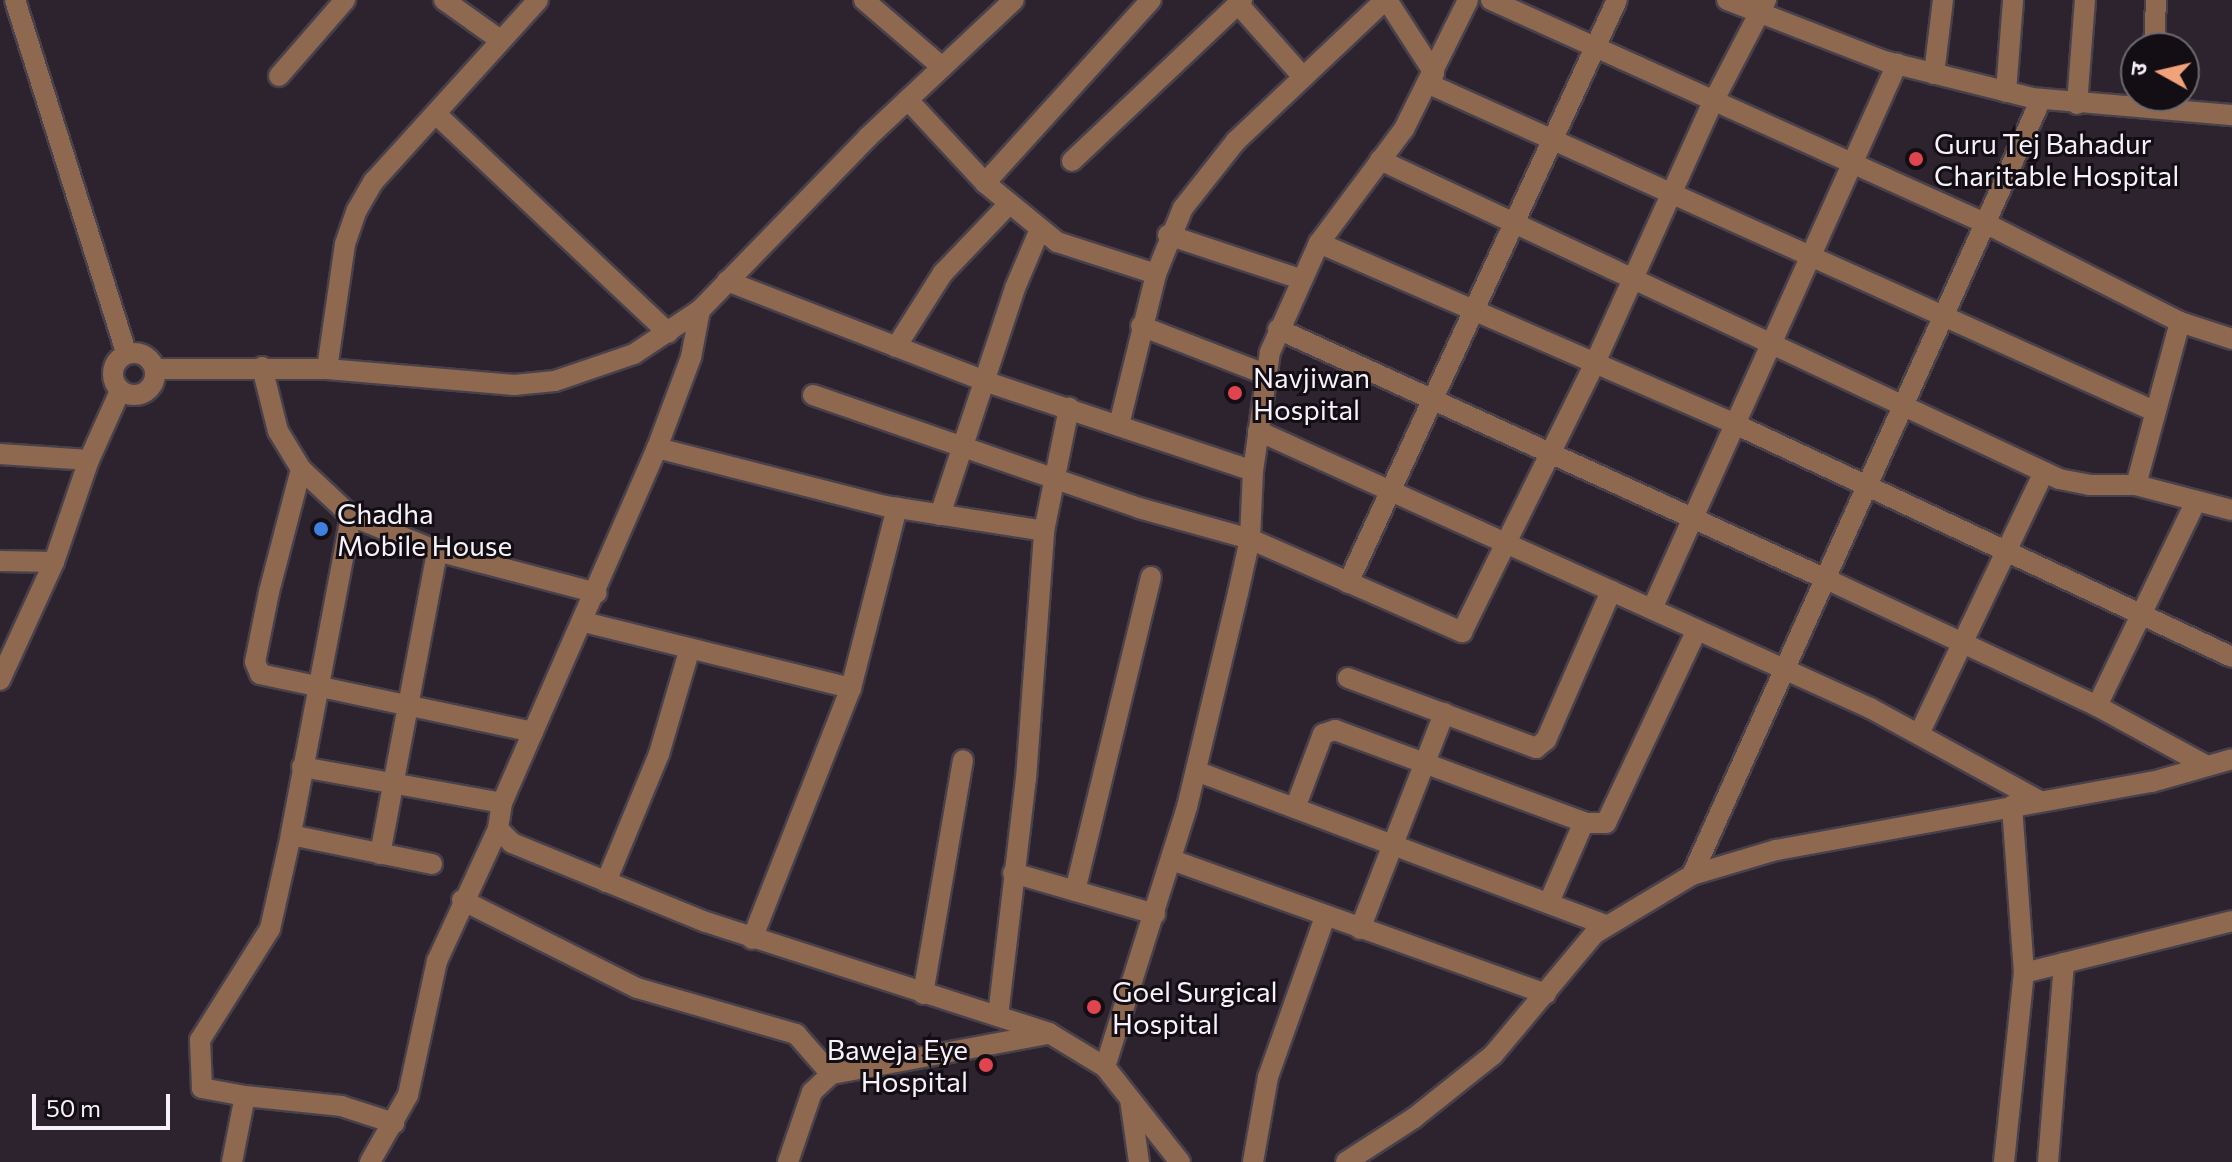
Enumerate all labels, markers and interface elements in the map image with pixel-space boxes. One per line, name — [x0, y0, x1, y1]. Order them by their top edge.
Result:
north arrow — [2120, 32, 2200, 112]
text: उ — [2123, 61, 2152, 77]
place label: Guru Tej Bahadur Charitable Hospital — [1934, 126, 2179, 192]
marker: Guru Tej Bahadur Charitable Hospital — [1905, 148, 1927, 170]
place label: Navjiwan Hospital — [1253, 360, 1370, 426]
marker: Navjiwan Hospital — [1224, 382, 1246, 404]
place label: Chadha Mobile House — [337, 496, 512, 562]
marker: Chadha Mobile House — [312, 520, 330, 538]
place label: Goel Surgical Hospital — [1112, 974, 1278, 1040]
marker: Goel Surgical Hospital — [1083, 996, 1105, 1018]
place label: Baweja Eye Hospital — [827, 1032, 968, 1098]
marker: Baweja Eye Hospital — [975, 1054, 997, 1076]
scale bar — [36, 1078, 174, 1128]
text: 50 m — [46, 1093, 101, 1122]

